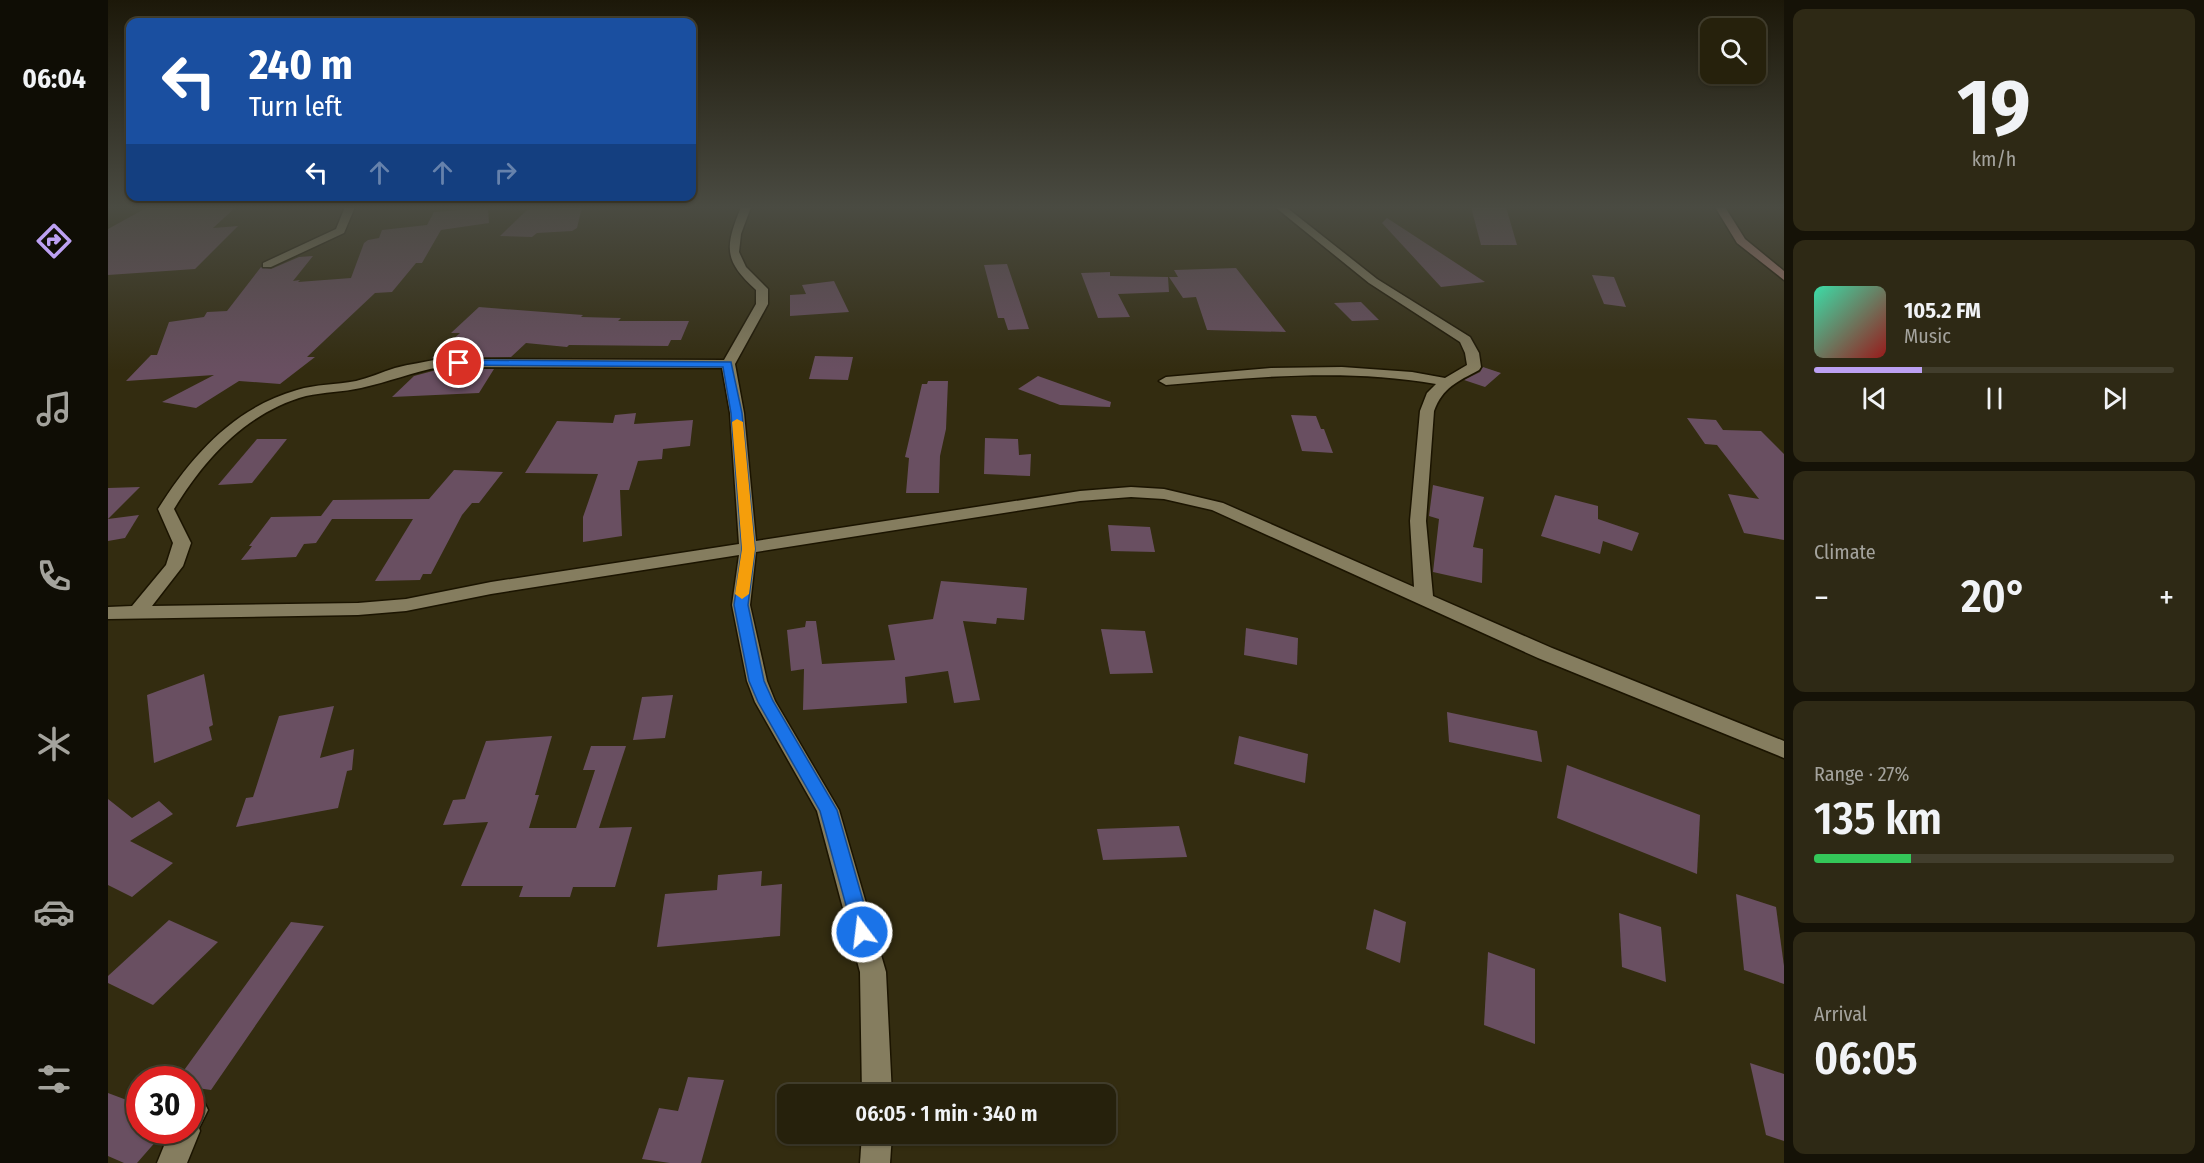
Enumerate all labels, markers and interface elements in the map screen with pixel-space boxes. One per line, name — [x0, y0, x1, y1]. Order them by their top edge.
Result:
map controls — [1700, 18, 1766, 84]
button: search — [1700, 18, 1766, 84]
text: 240 m — [249, 40, 353, 90]
icon: left — [150, 42, 228, 120]
text: 19 — [1957, 61, 2031, 155]
text: 06:04 — [22, 63, 86, 95]
text: Turn left — [249, 91, 342, 123]
text: km/h — [1972, 147, 2016, 171]
icon: left — [300, 156, 333, 189]
icon: ahead — [363, 156, 396, 189]
icon: ahead — [426, 156, 459, 189]
icon: right — [489, 156, 522, 189]
icon: directions — [33, 220, 75, 262]
text: 105.2 FM — [1904, 297, 1981, 324]
text: Music — [1904, 324, 1951, 348]
pin — [433, 337, 484, 388]
icon: arrive — [442, 346, 475, 379]
icon: previous — [1858, 382, 1891, 415]
icon: pause — [1978, 382, 2011, 415]
icon: next — [2098, 382, 2131, 415]
icon: music — [33, 388, 75, 430]
text: Climate — [1814, 540, 1876, 564]
icon: phone — [33, 555, 75, 597]
text: 20° — [1961, 570, 2027, 624]
text: − — [1814, 578, 1829, 618]
text: + — [2159, 578, 2174, 618]
icon: climate — [33, 723, 75, 765]
text: Range · 27% — [1814, 762, 1910, 786]
text: 135 km — [1814, 792, 1942, 846]
icon: car — [33, 891, 75, 933]
position arrow — [830, 900, 894, 964]
text: Arrival — [1814, 1002, 1867, 1026]
text: 06:05 — [1814, 1032, 1918, 1086]
icon: filters — [33, 1058, 75, 1100]
speed limit sign: 30 — [126, 1066, 204, 1144]
text: 06:05 · 1 min · 340 m — [855, 1100, 1038, 1127]

